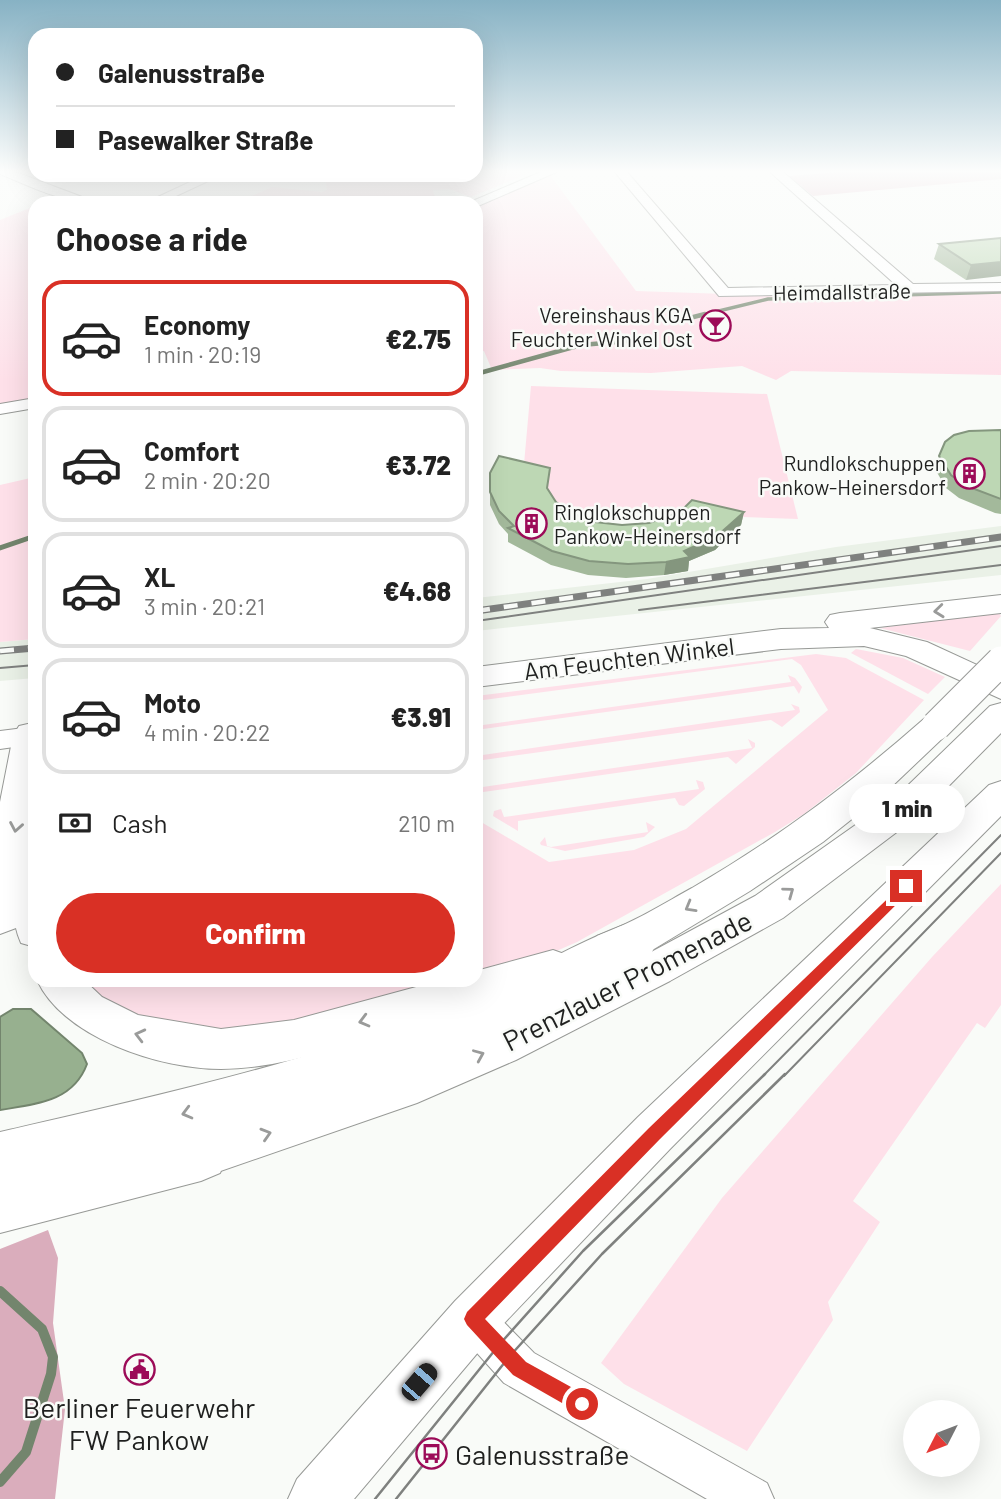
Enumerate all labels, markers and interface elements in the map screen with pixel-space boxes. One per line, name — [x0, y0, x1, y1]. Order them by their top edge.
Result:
text: Galenusstraße — [98, 57, 265, 88]
text: Pasewalker Straße — [98, 124, 313, 155]
text: Choose a ride — [56, 219, 248, 257]
street label: Heimdallstraße — [773, 277, 911, 305]
place label: Vereinshaus KGA Feuchter Winkel Ost — [511, 302, 693, 351]
icon: car — [60, 307, 123, 370]
text: Economy — [144, 309, 250, 340]
bar icon: Vereinshaus KGA Feuchter Winkel Ost — [699, 309, 733, 343]
text: €2.75 — [385, 323, 451, 354]
text: 1 min · 20:19 — [144, 340, 261, 368]
icon: car — [60, 433, 123, 496]
text: Comfort — [144, 435, 240, 466]
text: €3.72 — [385, 449, 451, 480]
place label: Rundlokschuppen Pankow-Heinersdorf — [759, 450, 946, 499]
building icon: Rundlokschuppen Pankow-Heinersdorf — [952, 457, 986, 491]
text: 2 min · 20:20 — [144, 466, 271, 494]
place label: Ringlokschuppen Pankow-Heinersdorf — [554, 499, 741, 548]
building icon: Ringlokschuppen Pankow-Heinersdorf — [514, 506, 548, 540]
icon: car — [60, 559, 123, 622]
text: XL — [144, 561, 175, 592]
text: €4.68 — [383, 575, 451, 606]
text: 3 min · 20:21 — [144, 592, 265, 620]
one-way arrow — [933, 603, 944, 618]
street label: Am Feuchten Winkel — [522, 631, 736, 685]
icon: car — [60, 685, 123, 748]
text: Moto — [144, 687, 201, 718]
text: €3.91 — [391, 701, 451, 732]
text: 4 min · 20:22 — [144, 718, 270, 746]
callout: 1 min — [848, 784, 964, 834]
text: 1 min — [882, 794, 932, 822]
icon: cash — [56, 804, 94, 842]
text: Cash — [112, 807, 167, 838]
text: 210 m — [398, 809, 455, 837]
one-way arrow — [9, 821, 24, 833]
route end — [890, 870, 922, 902]
one-way arrow — [781, 888, 794, 900]
button: Confirm — [56, 893, 455, 973]
one-way arrow — [685, 899, 698, 912]
street label: Prenzlauer Promenade — [497, 902, 757, 1058]
one-way arrow — [358, 1013, 370, 1027]
one-way arrow — [134, 1029, 146, 1043]
one-way arrow — [473, 1049, 485, 1063]
one-way arrow — [182, 1105, 194, 1119]
one-way arrow — [260, 1128, 272, 1142]
public building icon: Berliner Feuerwehr FW Pankow — [122, 1353, 156, 1387]
car — [398, 1359, 441, 1405]
route start — [566, 1388, 598, 1420]
place label: Berliner Feuerwehr FW Pankow — [23, 1390, 255, 1456]
north arrow — [903, 1400, 980, 1477]
map controls — [903, 1400, 980, 1477]
bus stop icon: Galenusstraße — [415, 1437, 449, 1471]
place label: Galenusstraße — [455, 1437, 629, 1471]

